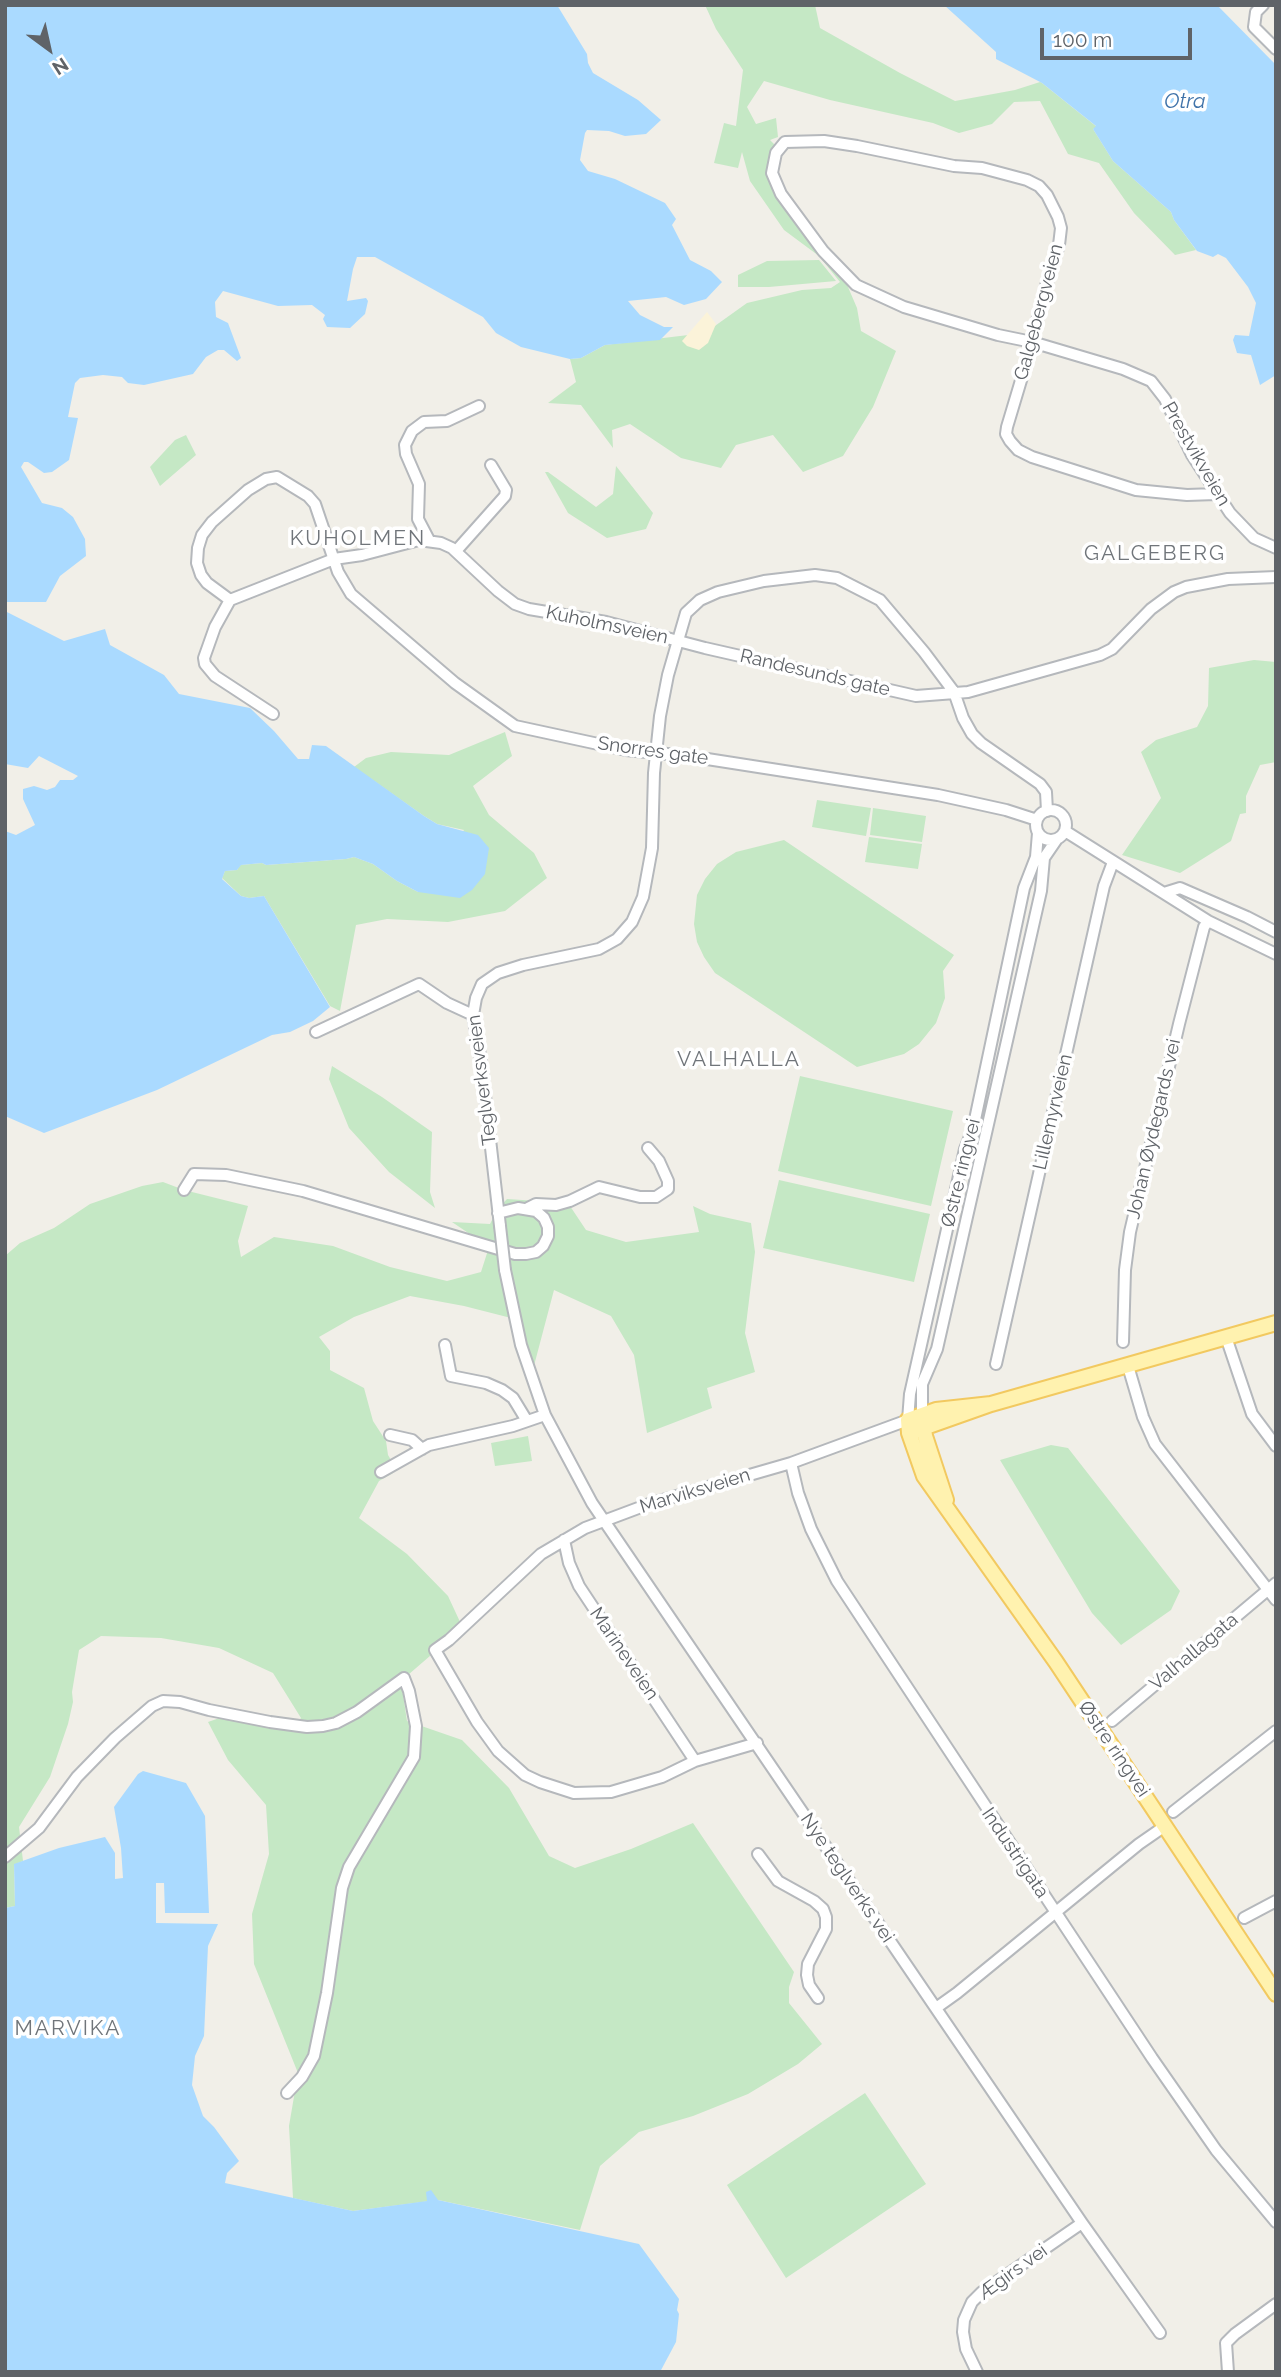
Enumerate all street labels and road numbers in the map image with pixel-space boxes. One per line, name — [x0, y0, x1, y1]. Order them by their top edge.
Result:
street label: Galgebergveien — [1010, 241, 1068, 383]
street label: Prestvikveien — [1157, 398, 1235, 510]
street label: Kuholmsveien — [544, 601, 670, 649]
street label: Randesunds gate — [738, 645, 892, 701]
street label: Snorres gate — [596, 732, 710, 770]
street label: Teglverksveien — [463, 1014, 501, 1146]
street label: Johan Øydegards vei — [1122, 1037, 1186, 1221]
street label: Lillemyrveien — [1029, 1052, 1077, 1172]
street label: Østre ringvei — [937, 1116, 985, 1230]
street label: Marviksveien — [637, 1463, 753, 1519]
street label: Marineveien — [585, 1603, 663, 1705]
street label: Valhallagata — [1145, 1608, 1243, 1696]
street label: Østre ringvei — [1074, 1697, 1154, 1801]
street label: Industrigata — [976, 1804, 1054, 1902]
street label: Nye teglverks vei — [795, 1809, 899, 1947]
street label: Ægirs vei — [974, 2239, 1052, 2305]

